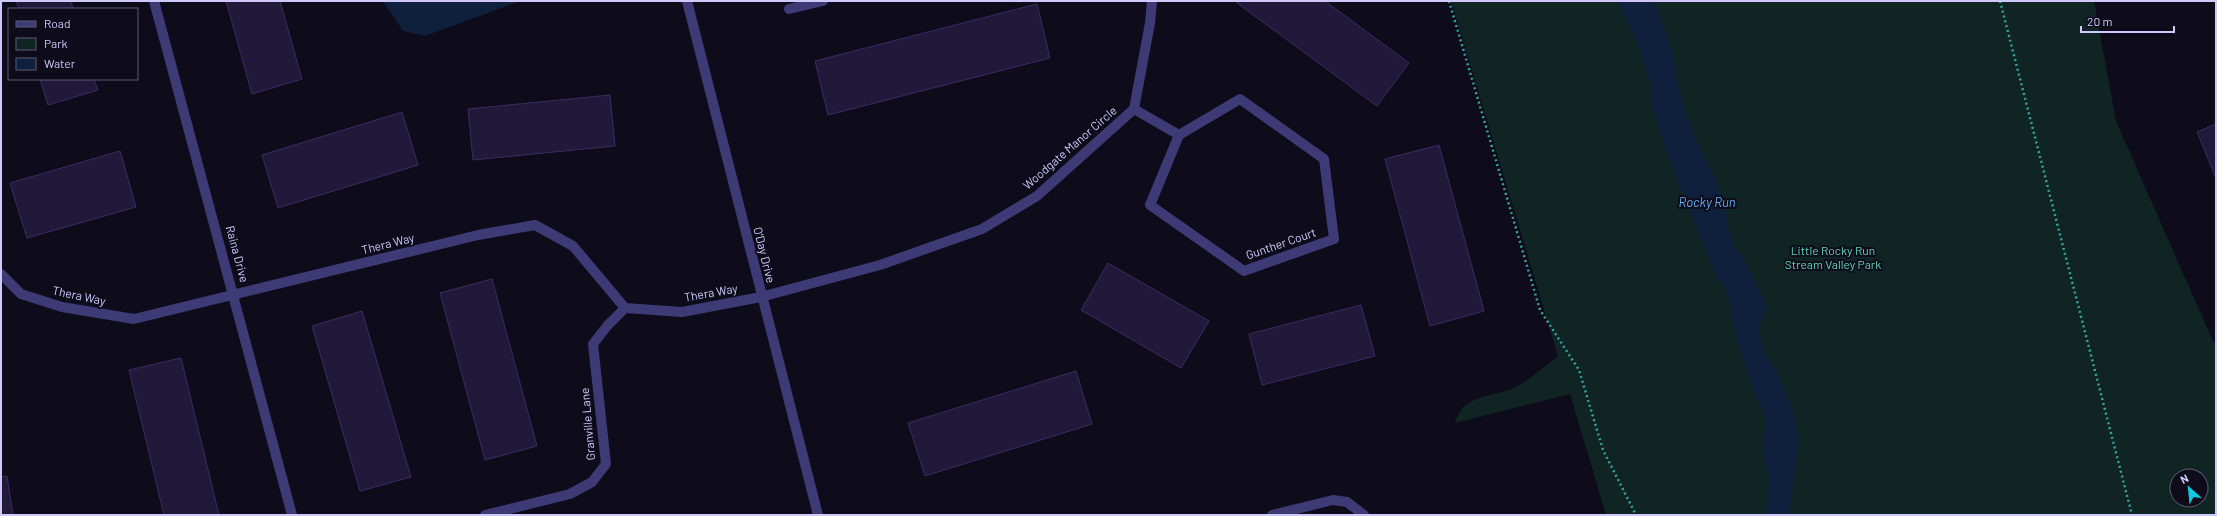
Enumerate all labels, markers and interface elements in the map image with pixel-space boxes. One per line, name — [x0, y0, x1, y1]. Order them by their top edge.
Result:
legend — [8, 8, 138, 80]
scale bar — [2081, 8, 2174, 34]
text: 20 m — [2087, 14, 2113, 28]
text: Road — [44, 16, 71, 30]
text: Park — [44, 36, 68, 50]
text: Water — [44, 56, 76, 70]
street label: Woodgate Manor Circle — [1020, 103, 1119, 192]
water label: Rocky Run — [1678, 194, 1736, 210]
street label: Raina Drive — [224, 224, 252, 284]
street label: Gunther Court — [1244, 224, 1318, 262]
street label: O'Day Drive — [751, 225, 779, 284]
street label: Thera Way — [360, 230, 416, 256]
park label: Little Rocky Run Stream Valley Park — [1785, 243, 1881, 271]
street label: Thera Way — [683, 280, 739, 304]
street label: Thera Way — [51, 283, 108, 308]
street label: Granville Lane — [577, 387, 597, 461]
north arrow — [2169, 468, 2209, 508]
text: N — [2178, 471, 2190, 486]

